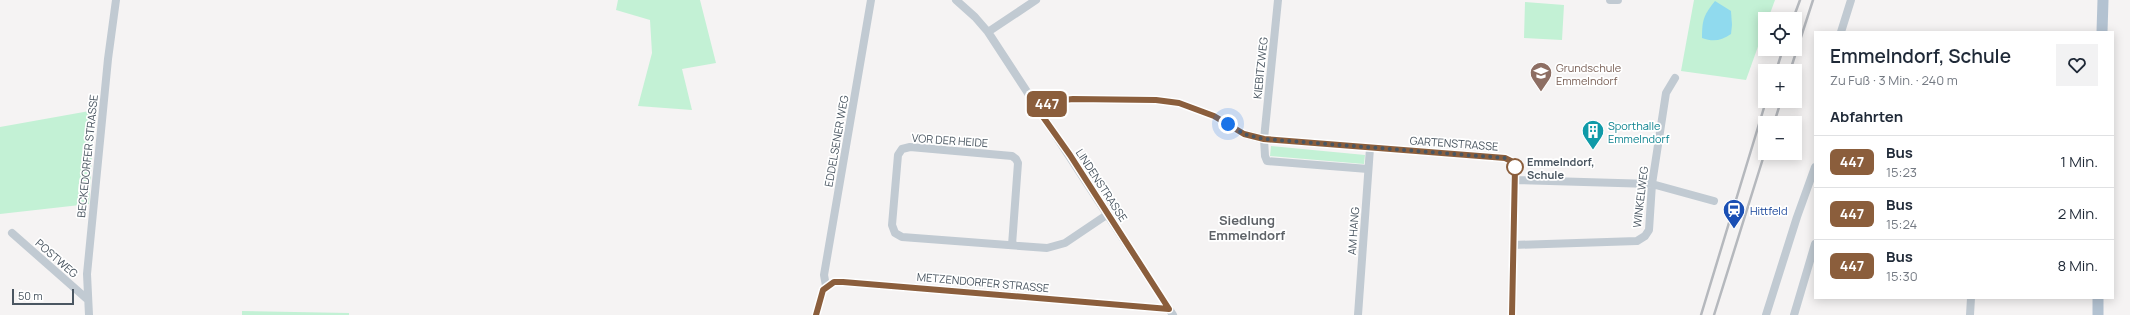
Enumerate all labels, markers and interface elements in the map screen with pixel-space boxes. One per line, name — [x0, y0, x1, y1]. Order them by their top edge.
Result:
map controls — [1758, 12, 1802, 160]
button: locate — [1758, 12, 1802, 56]
street label: KIEBITZWEG — [1249, 36, 1271, 100]
text: Emmelndorf, Schule — [1830, 43, 2011, 69]
button: heart — [2056, 44, 2098, 86]
school or university icon: Grundschule Emmelndorf — [1528, 60, 1554, 93]
place label: Grundschule Emmelndorf — [1556, 60, 1622, 88]
button: + — [1758, 64, 1802, 108]
text: Zu Fuß · 3 Min. · 240 m — [1830, 71, 1958, 89]
line badge: 447 — [1024, 91, 1070, 117]
street label: BECKEDORFER STRASSE — [73, 94, 101, 218]
street label: EDDELSENER WEG — [821, 94, 851, 188]
text: 447 — [1035, 94, 1059, 113]
text: Abfahrten — [1830, 106, 1903, 127]
your location — [1218, 114, 1238, 134]
button: − — [1758, 116, 1802, 160]
building icon: Sporthalle Emmelndorf — [1580, 118, 1606, 151]
place label: Sporthalle Emmelndorf — [1608, 118, 1669, 146]
street label: VOR DER HEIDE — [911, 130, 989, 150]
street label: GARTENSTRASSE — [1409, 132, 1499, 154]
text: Bus — [1886, 142, 1913, 163]
street label: LINDENSTRASSE — [1073, 146, 1131, 224]
text: 1 Min. — [2060, 151, 2098, 172]
text: 447 — [1840, 152, 1864, 171]
place label: Emmelndorf, Schule — [1527, 154, 1595, 182]
marker: Emmelndorf, Schule — [1506, 158, 1524, 176]
text: 15:23 — [1886, 163, 1917, 181]
street label: WINKELWEG — [1629, 165, 1651, 229]
text: Bus — [1886, 194, 1913, 215]
station icon: Hittfeld — [1721, 197, 1747, 230]
place label: Hittfeld — [1750, 203, 1787, 218]
text: 2 Min. — [2058, 203, 2098, 224]
text: 447 — [1840, 204, 1864, 223]
street label: AM HANG — [1344, 206, 1362, 256]
district label: Siedlung Emmelndorf — [1209, 211, 1285, 244]
text: 15:24 — [1886, 215, 1917, 233]
street label: POSTWEG — [32, 235, 82, 281]
text: Bus — [1886, 246, 1913, 267]
text: 8 Min. — [2057, 255, 2098, 276]
text: 447 — [1840, 256, 1864, 275]
text: 15:30 — [1886, 267, 1918, 285]
street label: METZENDORFER STRASSE — [916, 269, 1050, 295]
scale bar — [12, 287, 74, 306]
text: 50 m — [18, 288, 43, 303]

